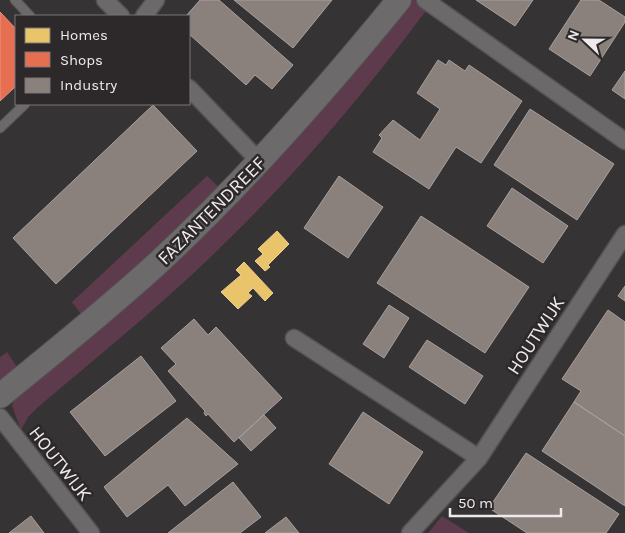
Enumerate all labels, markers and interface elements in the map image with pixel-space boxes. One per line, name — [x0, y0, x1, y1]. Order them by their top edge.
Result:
legend — [15, 15, 190, 105]
north arrow — [560, 15, 610, 65]
text: Homes — [60, 26, 108, 44]
text: N — [564, 27, 583, 43]
text: Shops — [60, 51, 103, 69]
text: Industry — [60, 76, 117, 94]
street label: FAZANTENDREEF — [153, 152, 270, 269]
street label: HOUTWIJK — [503, 292, 569, 379]
street label: HOUTWIJK — [24, 422, 96, 506]
scale bar — [450, 486, 561, 518]
text: 50 m — [458, 494, 493, 512]

